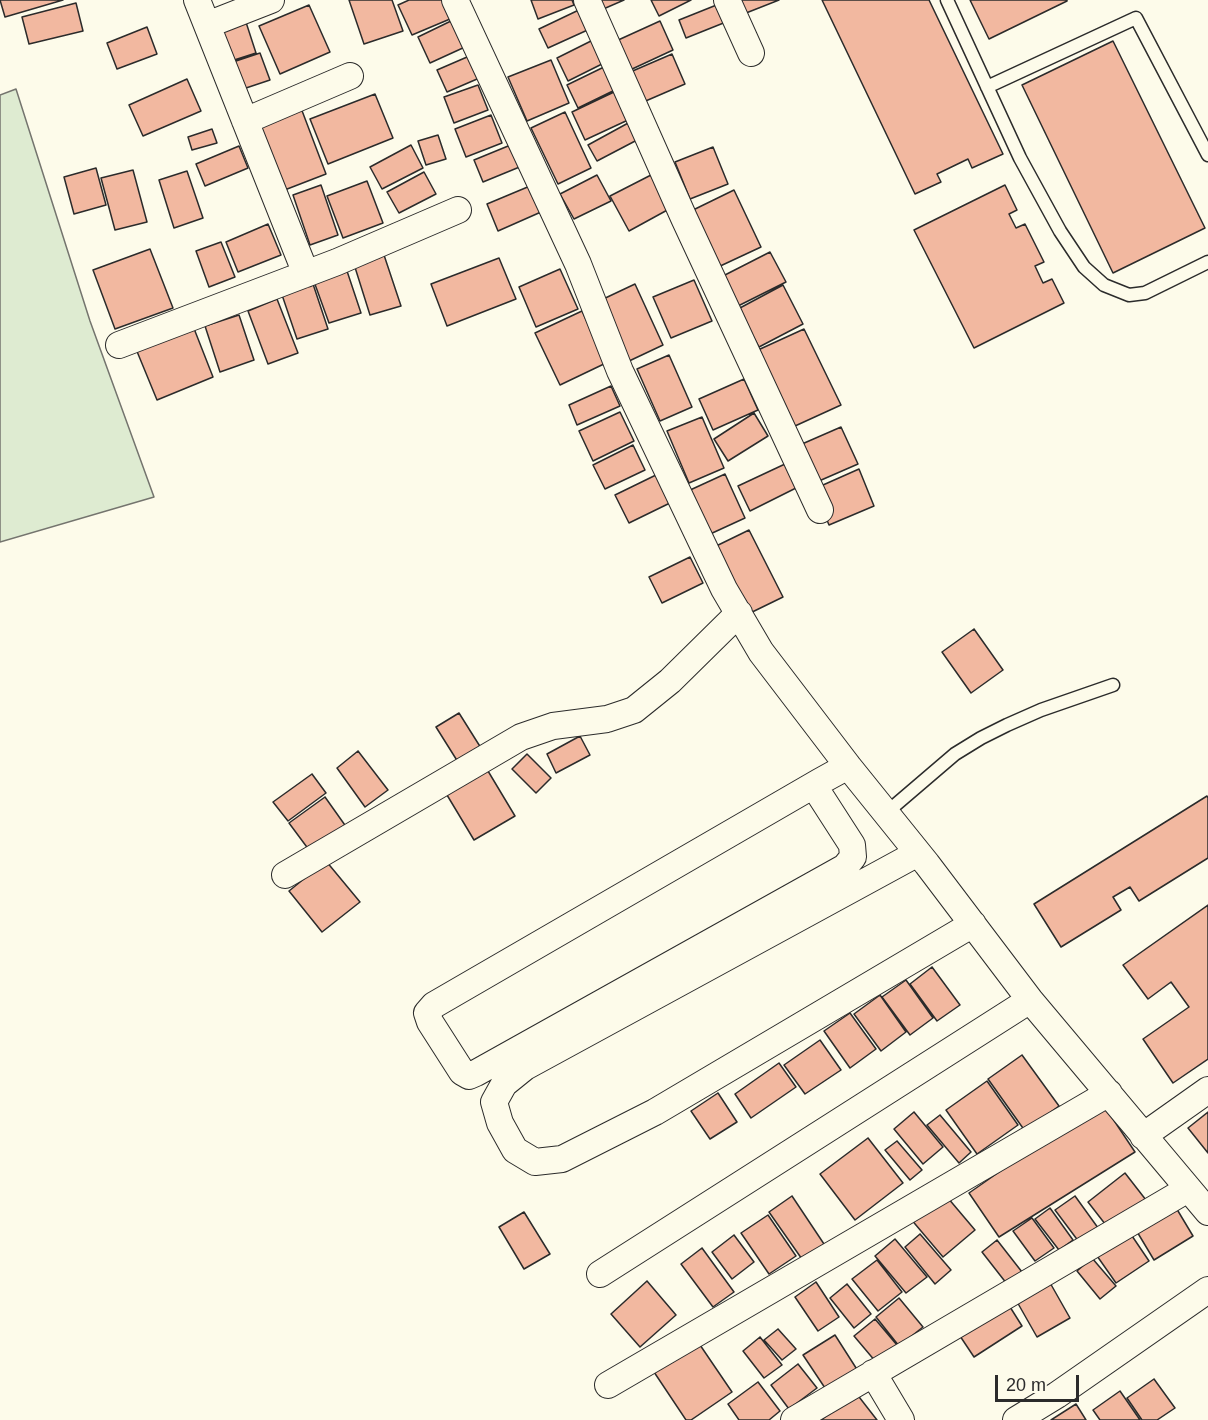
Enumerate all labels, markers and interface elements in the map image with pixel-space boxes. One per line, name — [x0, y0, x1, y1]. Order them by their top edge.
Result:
scale bar — [998, 1363, 1082, 1401]
text: 20 m — [1006, 1375, 1046, 1395]

